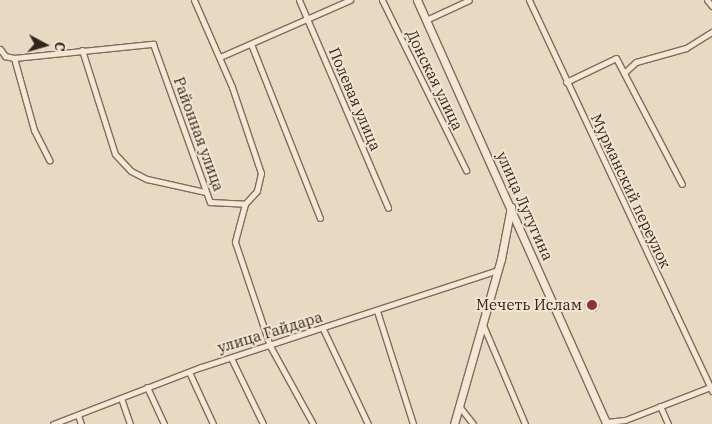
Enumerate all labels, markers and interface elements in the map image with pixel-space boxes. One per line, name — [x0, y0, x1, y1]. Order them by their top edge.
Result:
north arrow — [20, 20, 70, 70]
street label: Донская улица — [403, 27, 467, 133]
text: С — [50, 41, 69, 52]
street label: Полевая улица — [325, 45, 385, 153]
street label: Районная улица — [170, 74, 228, 194]
street label: Мурманский переулок — [587, 111, 675, 271]
street label: улица Лутугина — [493, 149, 557, 263]
place label: Мечеть Ислам — [476, 296, 582, 314]
marker: Мечеть Ислам — [586, 299, 598, 311]
street label: улица Гайдара — [215, 308, 325, 356]

